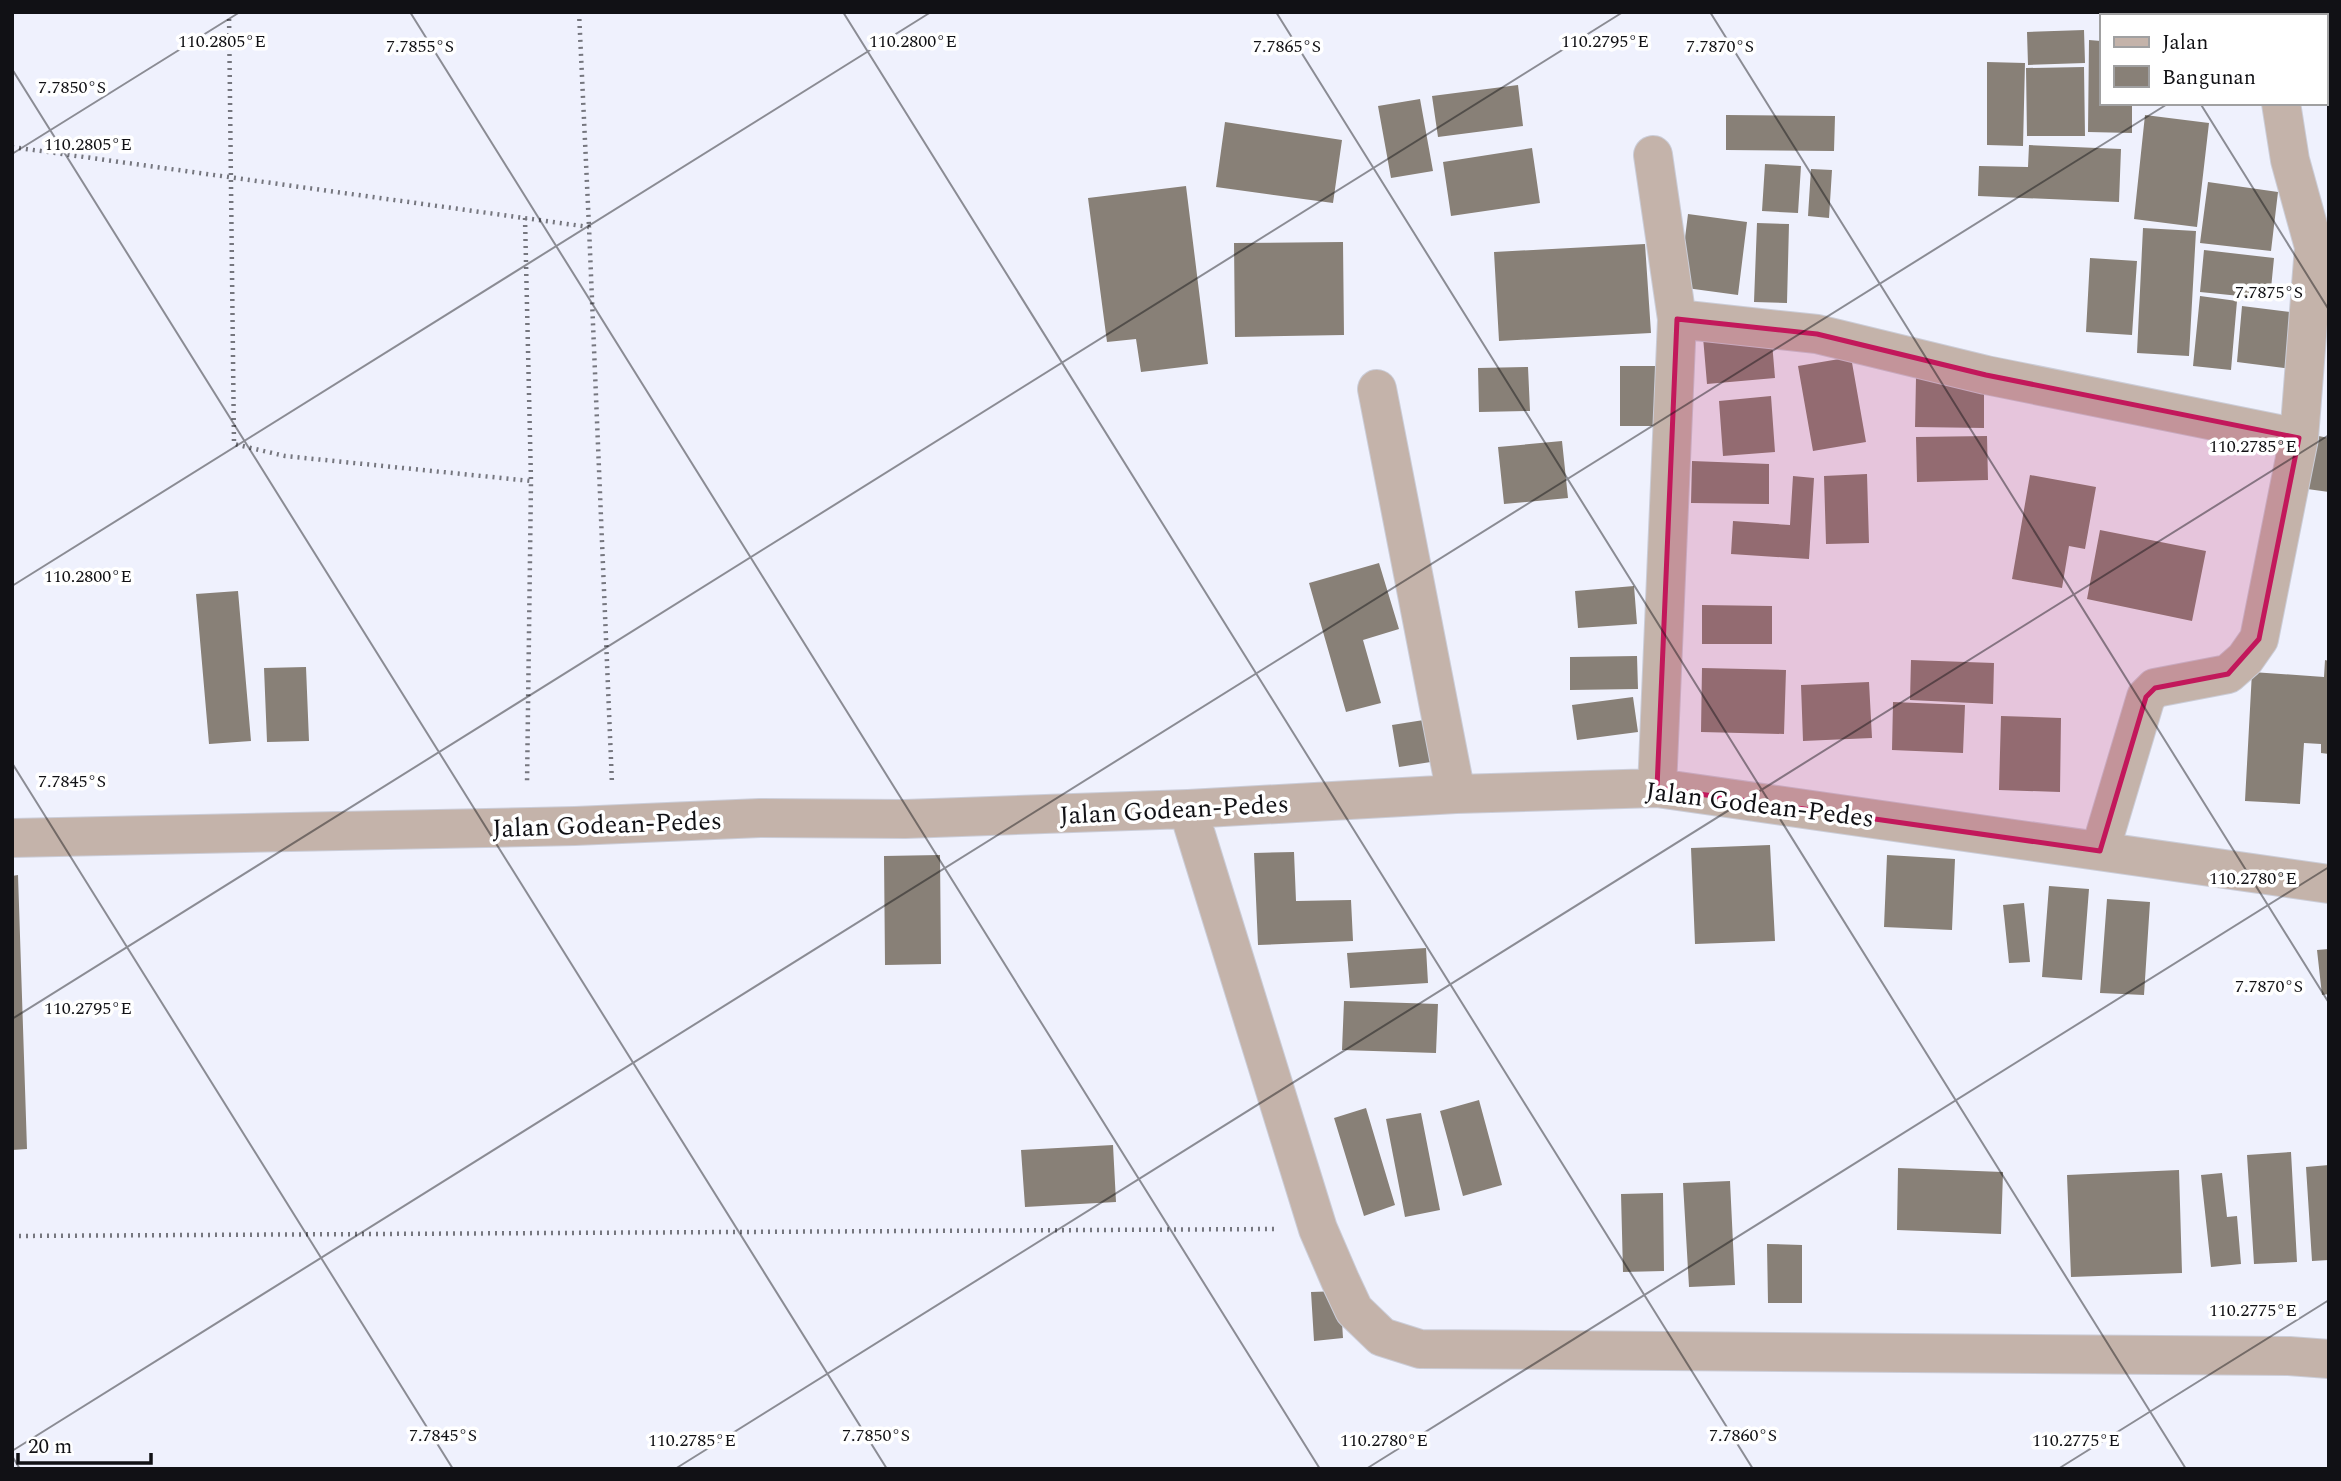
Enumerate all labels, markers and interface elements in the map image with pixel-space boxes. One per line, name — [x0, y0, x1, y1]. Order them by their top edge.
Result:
legend — [2100, 14, 2327, 105]
text: Jalan — [2162, 27, 2208, 59]
text: 110.2805°E — [178, 28, 266, 55]
text: 110.2800°E — [869, 28, 957, 55]
text: 110.2795°E — [1561, 28, 1649, 55]
text: 7.7855°S — [386, 33, 454, 60]
text: 7.7865°S — [1253, 33, 1321, 60]
text: 7.7870°S — [1686, 33, 1754, 60]
text: Bangunan — [2162, 62, 2256, 94]
text: 7.7850°S — [38, 74, 106, 101]
text: 110.2805°E — [44, 131, 132, 158]
text: 7.7875°S — [2235, 279, 2303, 306]
text: 110.2785°E — [2209, 433, 2297, 460]
text: 110.2800°E — [44, 563, 132, 590]
text: 7.7845°S — [38, 768, 106, 795]
street label: Jalan Godean-Pedes — [1643, 771, 1876, 839]
street label: Jalan Godean-Pedes — [1058, 784, 1290, 836]
street label: Jalan Godean-Pedes — [491, 801, 723, 849]
text: 110.2780°E — [2209, 865, 2297, 892]
text: 7.7870°S — [2235, 973, 2303, 1000]
text: 110.2795°E — [44, 995, 132, 1022]
text: 110.2775°E — [2209, 1297, 2297, 1324]
scale bar — [18, 1422, 150, 1466]
text: 7.7845°S — [409, 1422, 477, 1449]
text: 7.7850°S — [842, 1422, 910, 1449]
text: 7.7860°S — [1709, 1422, 1777, 1449]
text: 110.2785°E — [648, 1427, 736, 1454]
text: 110.2780°E — [1340, 1427, 1428, 1454]
text: 110.2775°E — [2032, 1427, 2120, 1454]
text: 20 m — [28, 1431, 72, 1463]

